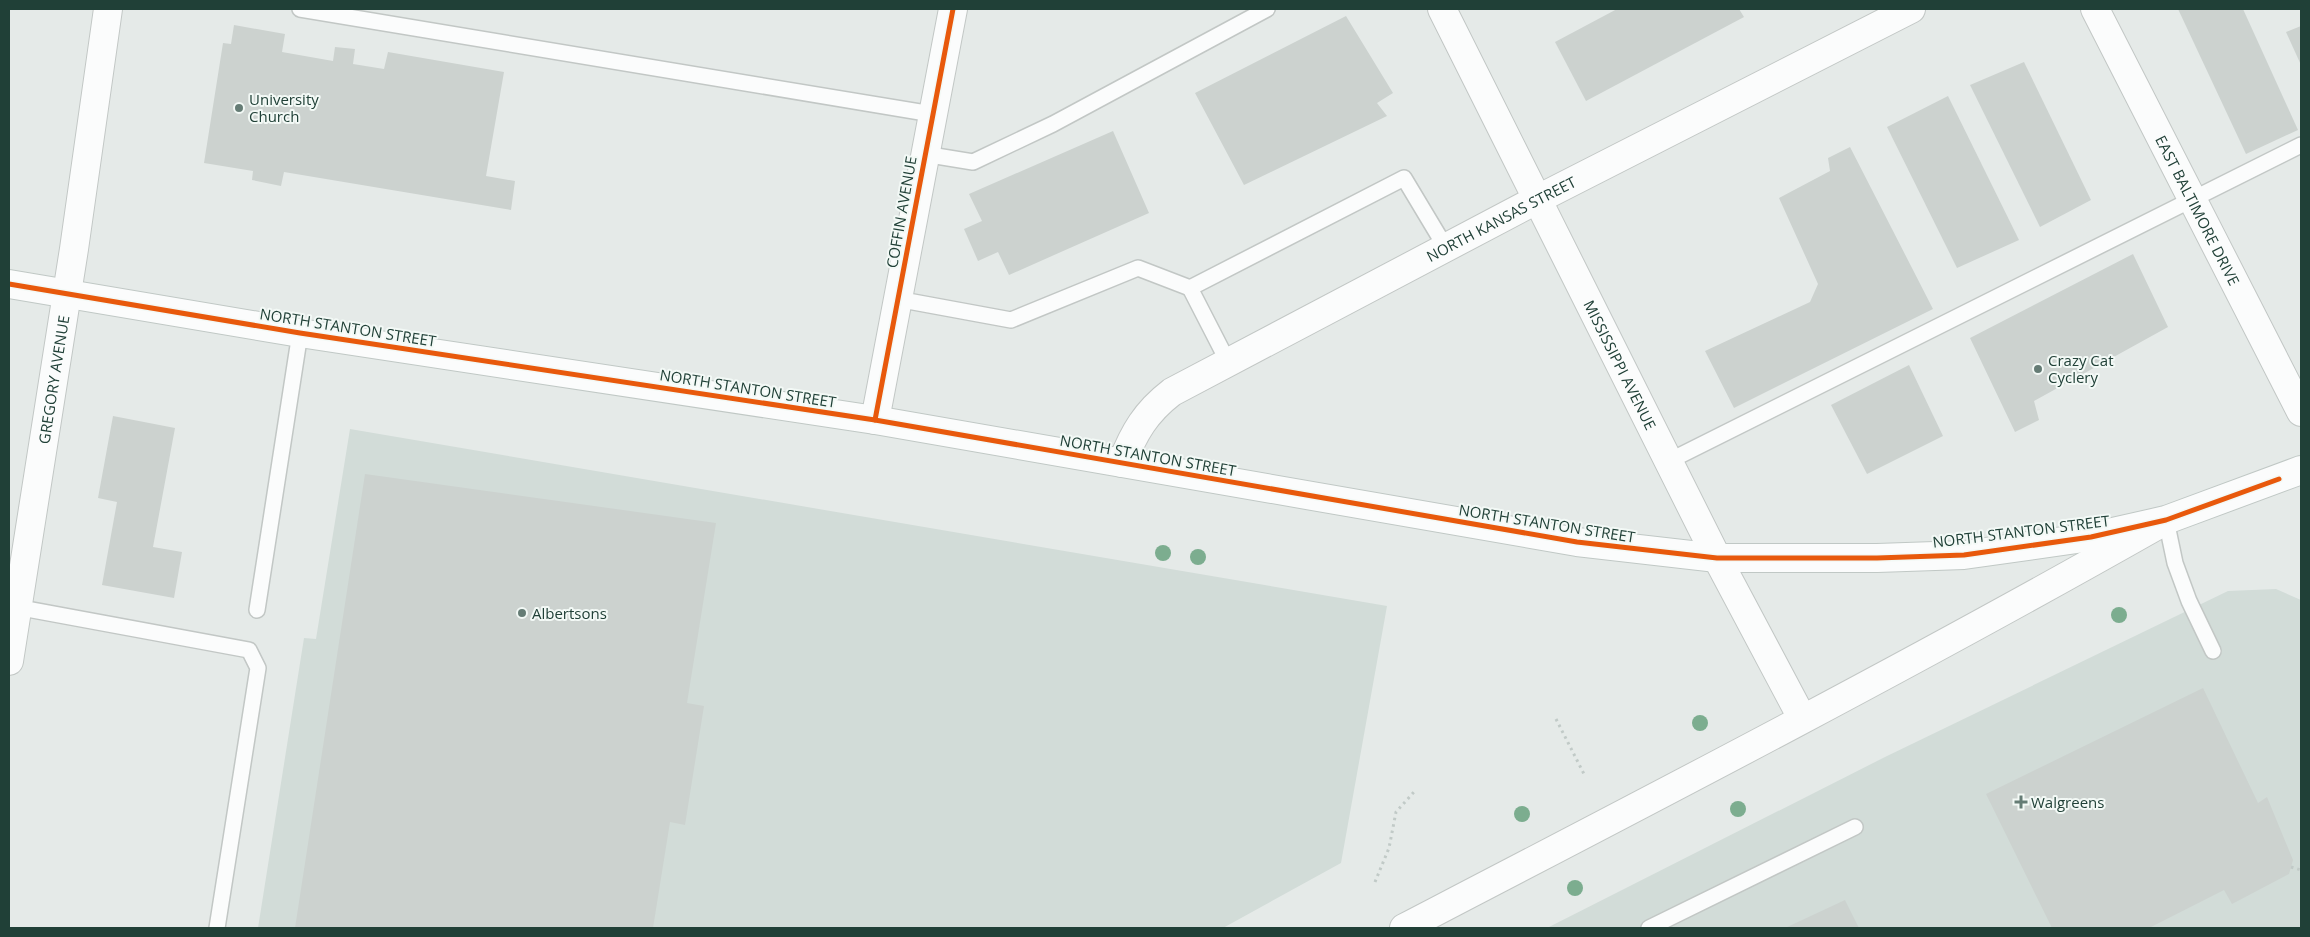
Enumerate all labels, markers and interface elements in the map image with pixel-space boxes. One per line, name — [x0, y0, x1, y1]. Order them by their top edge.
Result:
place label: University Church — [249, 89, 319, 126]
marker: University Church — [233, 102, 245, 114]
street label: EAST BALTIMORE DRIVE — [2151, 132, 2245, 289]
street label: COFFIN AVENUE — [881, 154, 921, 270]
street label: NORTH KANSAS STREET — [1423, 171, 1580, 266]
street label: MISSISSIPPI AVENUE — [1579, 297, 1661, 433]
street label: NORTH STANTON STREET — [258, 303, 438, 351]
street label: GREGORY AVENUE — [33, 314, 73, 445]
place label: Crazy Cat Cyclery — [2048, 350, 2114, 387]
marker: Crazy Cat Cyclery — [2032, 363, 2044, 375]
street label: NORTH STANTON STREET — [658, 364, 838, 412]
street label: NORTH STANTON STREET — [1058, 430, 1238, 480]
street label: NORTH STANTON STREET — [1457, 499, 1637, 547]
street label: NORTH STANTON STREET — [1931, 510, 2112, 552]
place label: Albertsons — [532, 603, 607, 623]
marker: Albertsons — [516, 607, 528, 619]
place label: Walgreens — [2031, 792, 2104, 812]
marker: Walgreens — [2015, 796, 2027, 808]

